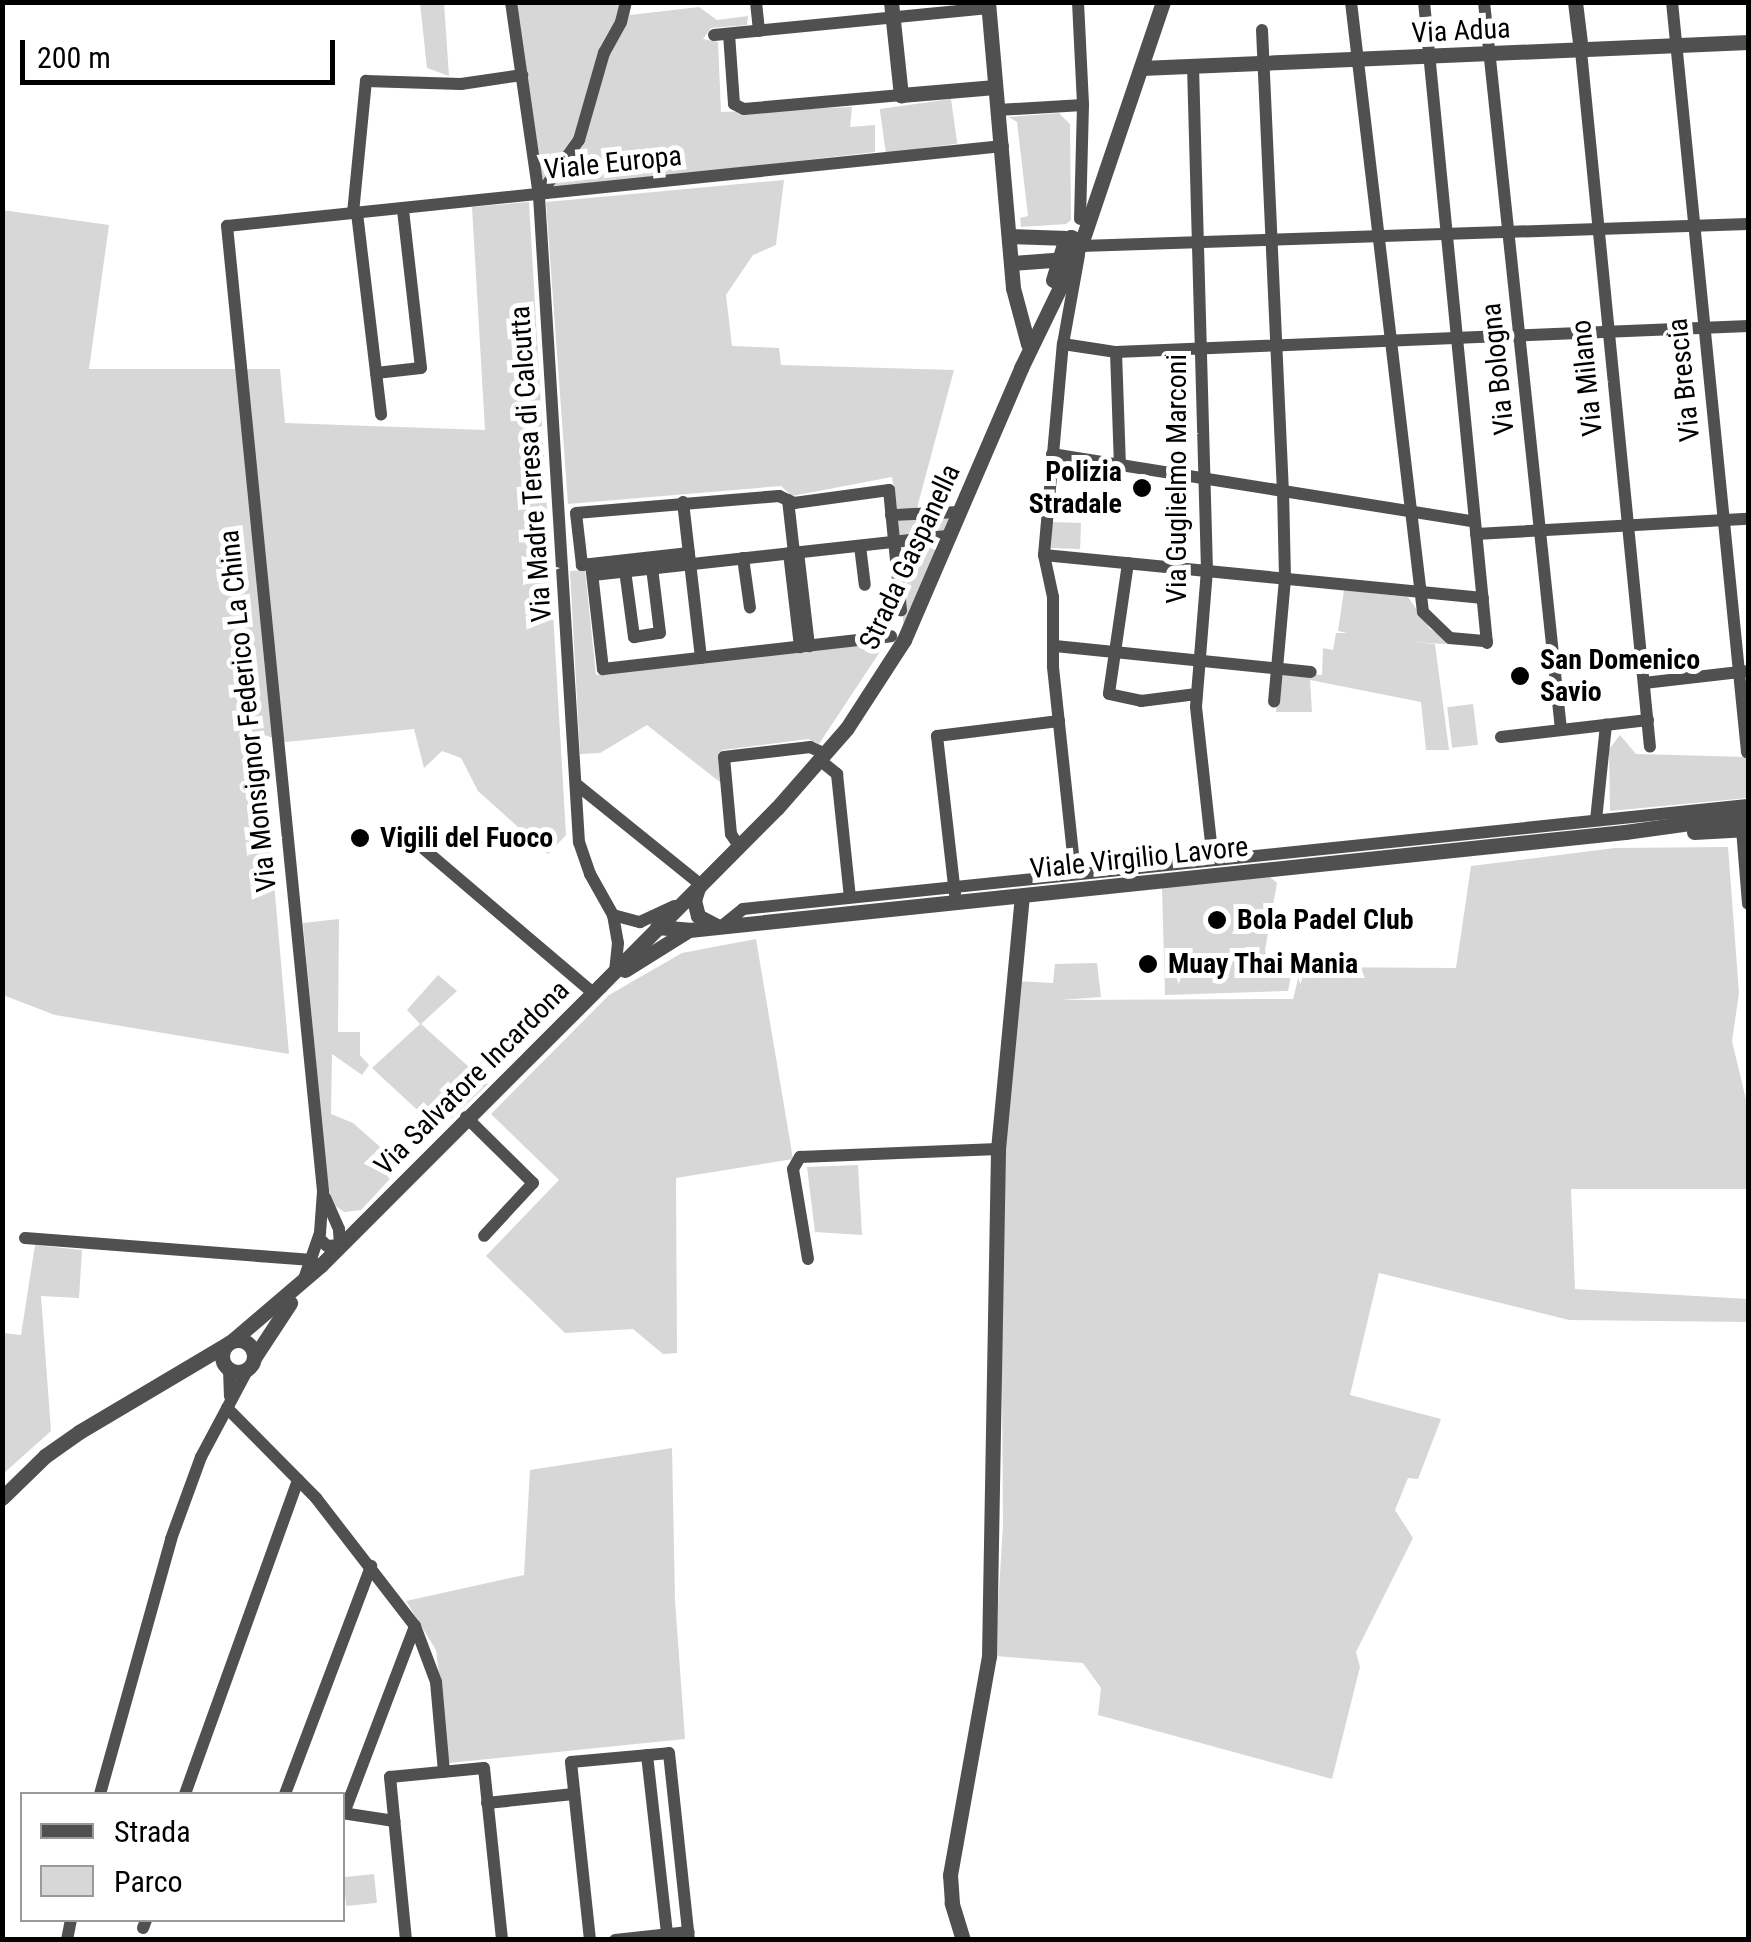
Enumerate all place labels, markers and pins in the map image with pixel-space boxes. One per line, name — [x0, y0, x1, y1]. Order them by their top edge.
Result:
place label: Polizia Stradale — [1029, 455, 1122, 521]
marker: Polizia Stradale — [1131, 477, 1153, 499]
place label: San Domenico Savio — [1540, 643, 1700, 709]
marker: San Domenico Savio — [1509, 665, 1531, 687]
place label: Vigili del Fuoco — [380, 821, 553, 855]
marker: Vigili del Fuoco — [349, 827, 371, 849]
place label: Bola Padel Club — [1237, 903, 1414, 937]
marker: Bola Padel Club — [1206, 909, 1228, 931]
place label: Muay Thai Mania — [1168, 947, 1359, 981]
marker: Muay Thai Mania — [1137, 953, 1159, 975]

